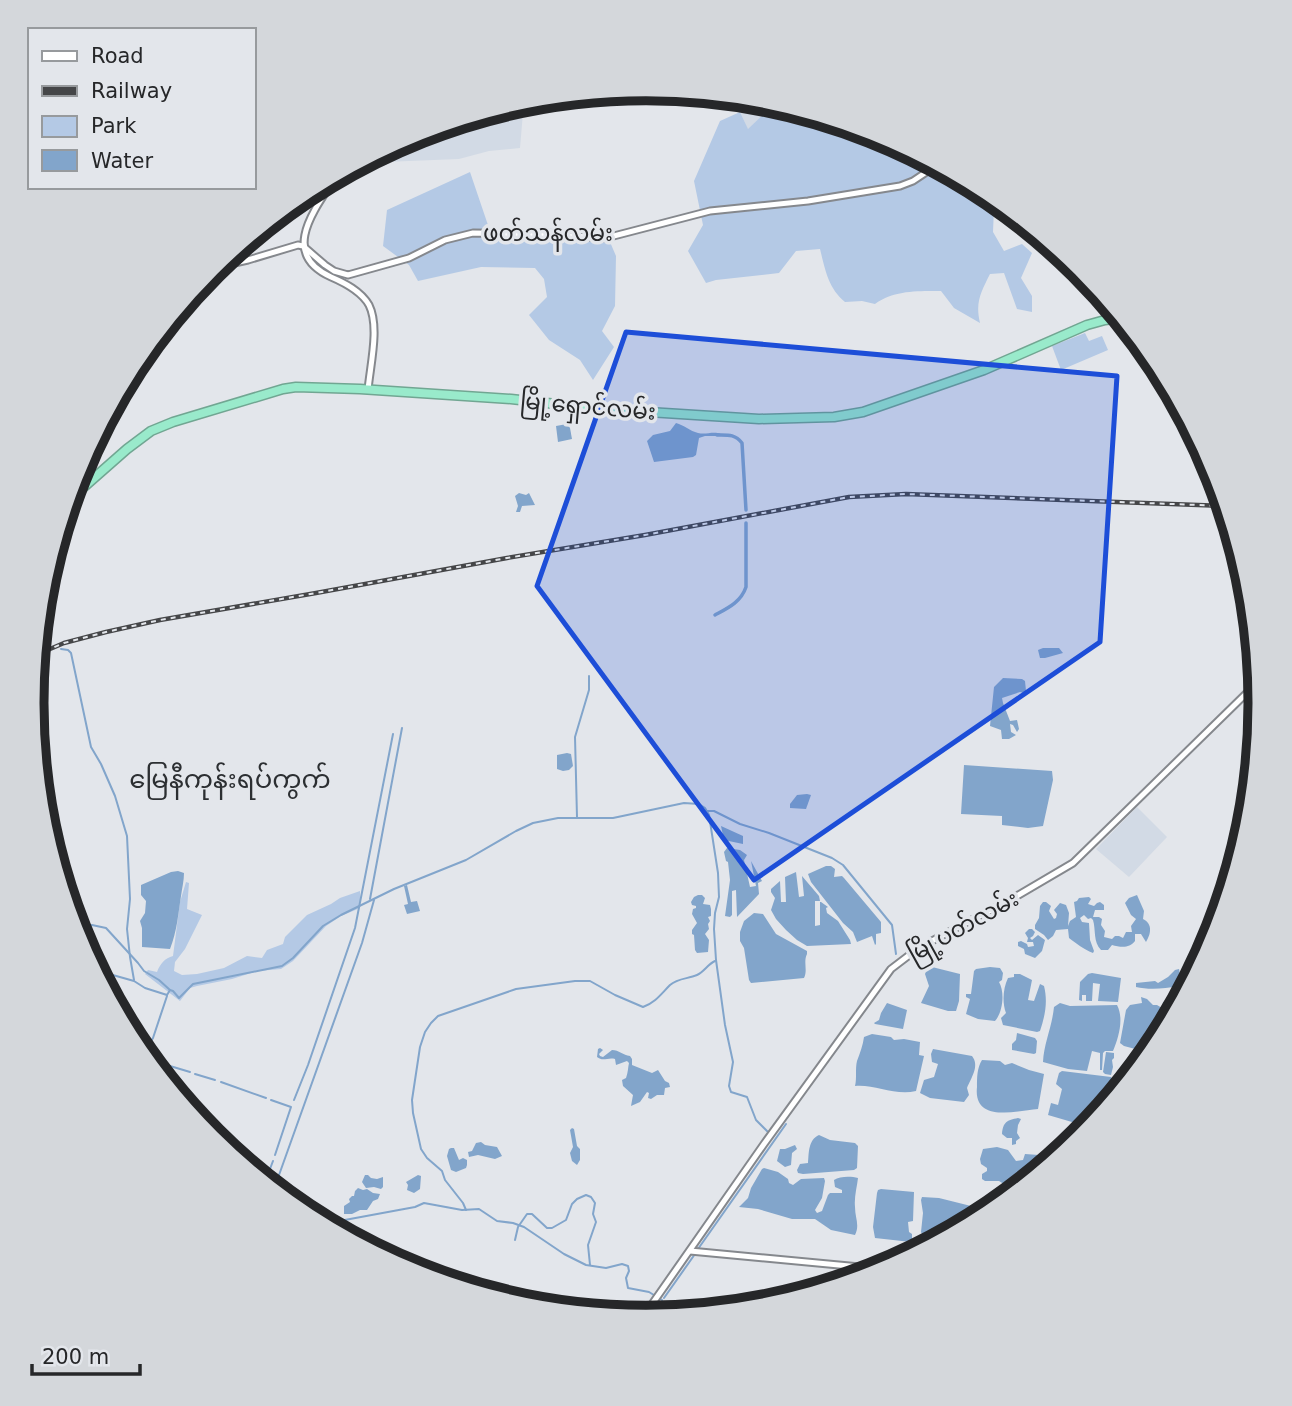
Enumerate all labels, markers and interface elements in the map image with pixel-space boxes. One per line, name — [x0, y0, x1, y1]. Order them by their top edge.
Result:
legend — [28, 28, 256, 189]
text: Road — [91, 44, 144, 68]
text: Railway — [91, 79, 172, 103]
text: Park — [91, 114, 137, 138]
text: Water — [91, 149, 153, 173]
street label: ဖတ်သန်လမ်း — [483, 217, 613, 252]
street label: မြို့ရှောင်လမ်း — [518, 384, 657, 431]
district label: မြေနီကုန်းရပ်ကွက် — [129, 762, 331, 800]
street label: မြို့ပတ်လမ်း — [902, 882, 1026, 972]
scale bar — [32, 1332, 140, 1376]
text: 200 m — [42, 1345, 109, 1369]

